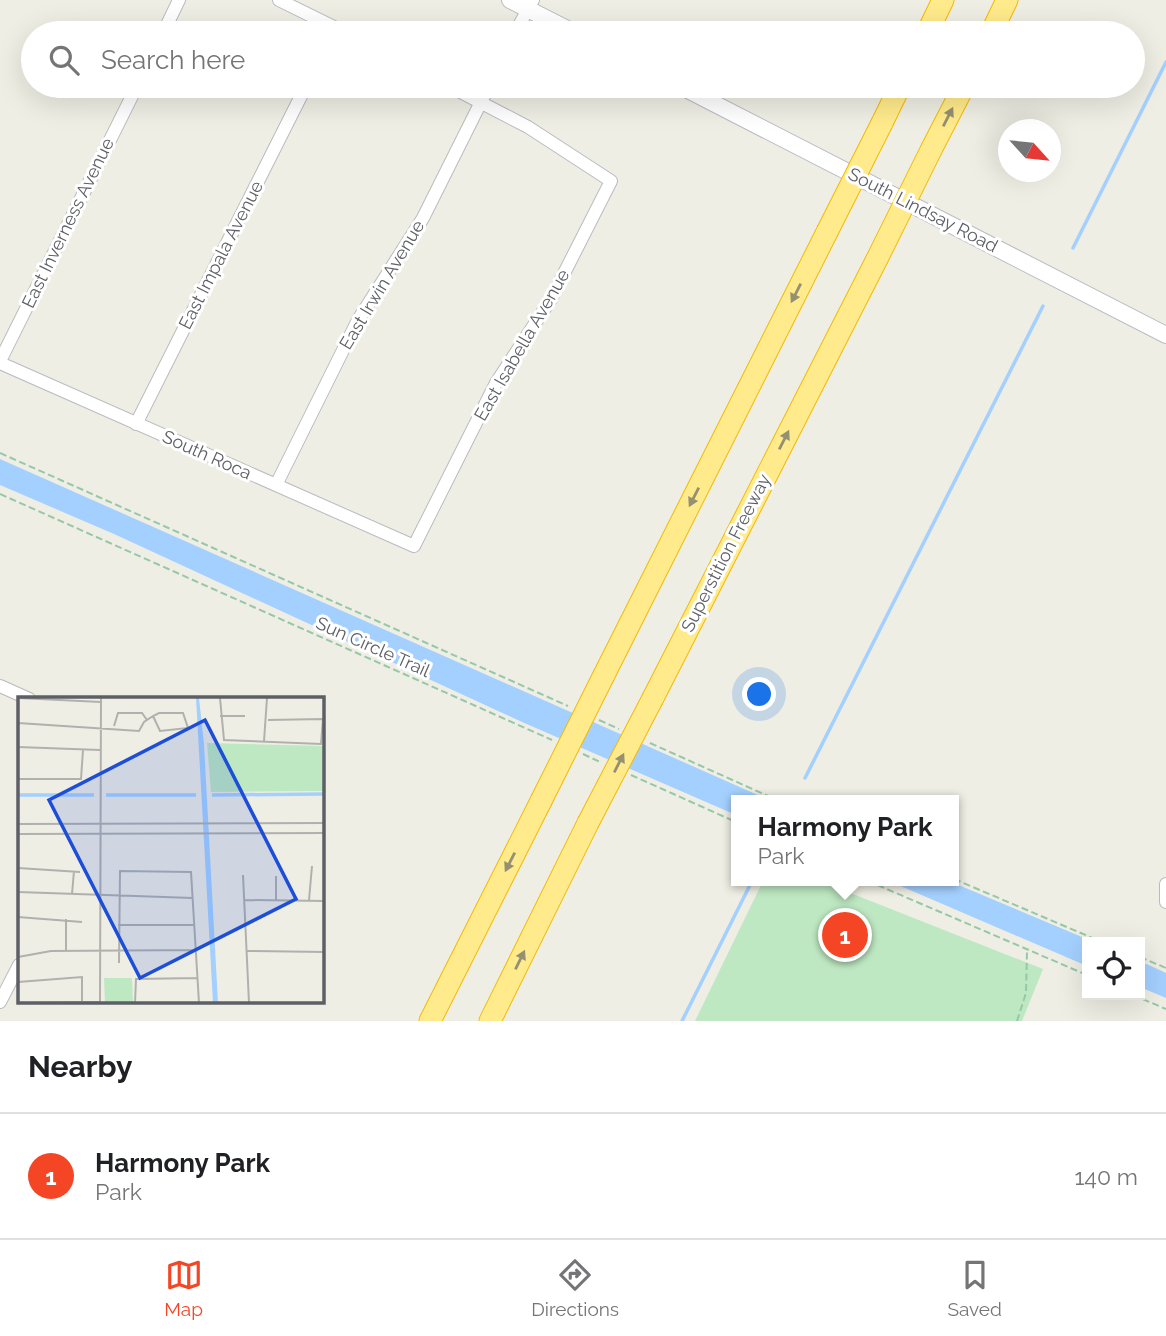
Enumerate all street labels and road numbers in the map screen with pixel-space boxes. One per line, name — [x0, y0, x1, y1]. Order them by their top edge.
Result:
street label: East Inverness Avenue — [17, 134, 118, 311]
street label: South Lindsay Road — [845, 163, 1001, 256]
street label: East Impala Avenue — [174, 177, 267, 333]
street label: East Irwin Avenue — [335, 216, 429, 353]
street label: East Isabella Avenue — [470, 265, 574, 424]
street label: South Roca — [159, 426, 255, 484]
street label: Superstition Freeway — [677, 470, 775, 635]
street label: Sun Circle Trail — [313, 612, 434, 681]

